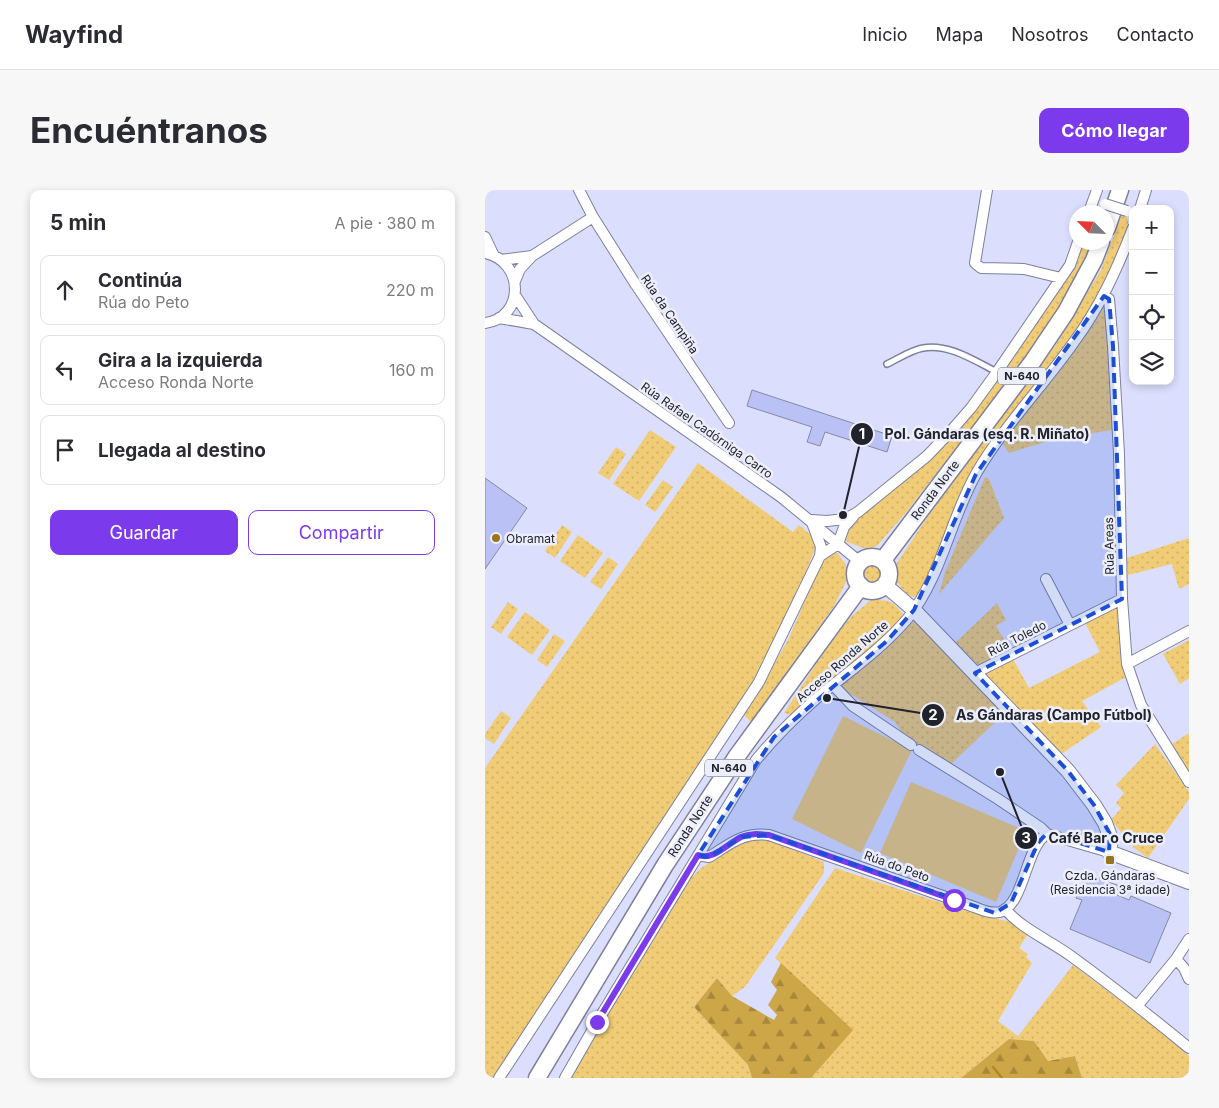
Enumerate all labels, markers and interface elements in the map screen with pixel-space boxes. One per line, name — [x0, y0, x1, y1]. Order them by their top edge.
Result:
text: Wayfind — [25, 20, 123, 49]
text: Inicio — [862, 24, 908, 45]
text: Mapa — [936, 24, 983, 45]
text: Nosotros — [1011, 24, 1089, 45]
text: Contacto — [1117, 24, 1194, 45]
button: Cómo llegar — [1039, 108, 1189, 153]
text: Encuéntranos — [30, 109, 268, 151]
north arrow — [1069, 205, 1114, 250]
map controls — [1129, 205, 1174, 385]
button: + — [1129, 205, 1174, 250]
text: 5 min — [50, 210, 106, 235]
text: A pie · 380 m — [334, 213, 435, 233]
button: − — [1129, 250, 1174, 295]
text: Continúa — [98, 269, 182, 292]
street label: Rúa da Campiña — [638, 271, 702, 357]
icon: ahead — [51, 276, 79, 304]
text: 220 m — [386, 280, 434, 300]
text: Rúa do Peto — [98, 292, 189, 312]
button: locate — [1129, 295, 1174, 340]
button: layers — [1129, 340, 1174, 385]
text: Gira a la izquierda — [98, 349, 263, 372]
icon: left — [51, 356, 79, 384]
text: 160 m — [389, 360, 434, 380]
road number: N-640 — [998, 368, 1046, 385]
text: Acceso Ronda Norte — [98, 372, 254, 392]
street label: Rúa Rafael Cadórniga Carro — [638, 379, 776, 481]
callout: Pol. Gándaras (esq. R. Miñato) — [849, 420, 1101, 449]
text: 1 — [859, 424, 865, 443]
text: Pol. Gándaras (esq. R. Miñato) — [885, 425, 1089, 442]
icon: arrive — [51, 436, 79, 464]
text: Llegada al destino — [98, 439, 266, 462]
street label: Ronda Norte — [908, 457, 962, 523]
button: Guardar — [50, 510, 238, 555]
button: Compartir — [248, 510, 435, 555]
street label: Rúa Areas — [1101, 517, 1117, 575]
place label: Obramat — [506, 531, 555, 546]
marker: Obramat — [490, 532, 502, 544]
street label: Acceso Ronda Norte — [793, 617, 891, 705]
street label: Rúa Toledo — [985, 617, 1049, 659]
callout: As Gándaras (Campo Fútbol) — [921, 700, 1162, 729]
text: 2 — [928, 705, 938, 724]
text: As Gándaras (Campo Fútbol) — [956, 706, 1152, 723]
road number: N-640 — [705, 760, 753, 776]
street label: Ronda Norte — [664, 792, 716, 860]
callout: Café Bar o Cruce — [1013, 824, 1173, 853]
text: 3 — [1021, 828, 1031, 847]
text: Café Bar o Cruce — [1048, 829, 1164, 846]
street label: Rúa do Peto — [862, 847, 932, 885]
marker: Czda. Gándaras (Residencia 3ª idade) — [1104, 854, 1116, 866]
place label: Czda. Gándaras (Residencia 3ª idade) — [1049, 868, 1171, 897]
route start — [943, 889, 966, 912]
route end — [586, 1011, 609, 1034]

